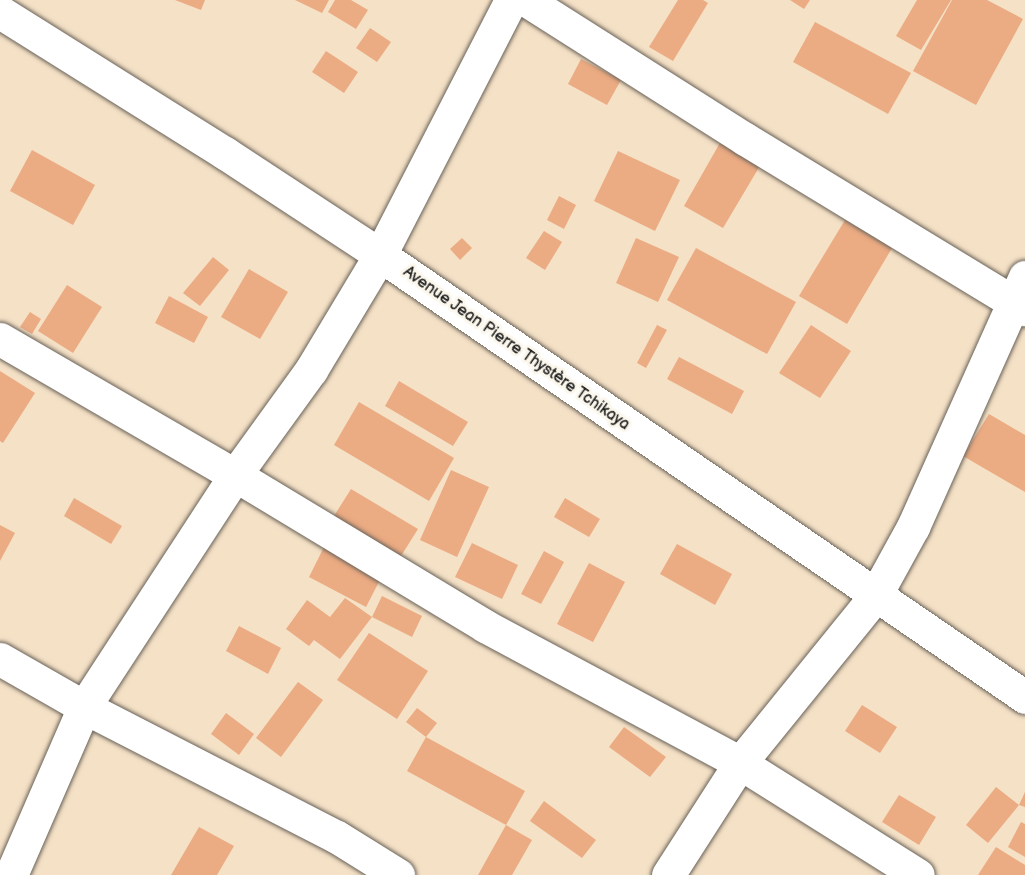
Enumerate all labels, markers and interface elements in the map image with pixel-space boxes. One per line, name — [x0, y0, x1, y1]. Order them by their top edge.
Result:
street label: Avenue Jean Pierre Thystère Tchikaya — [398, 263, 634, 435]

